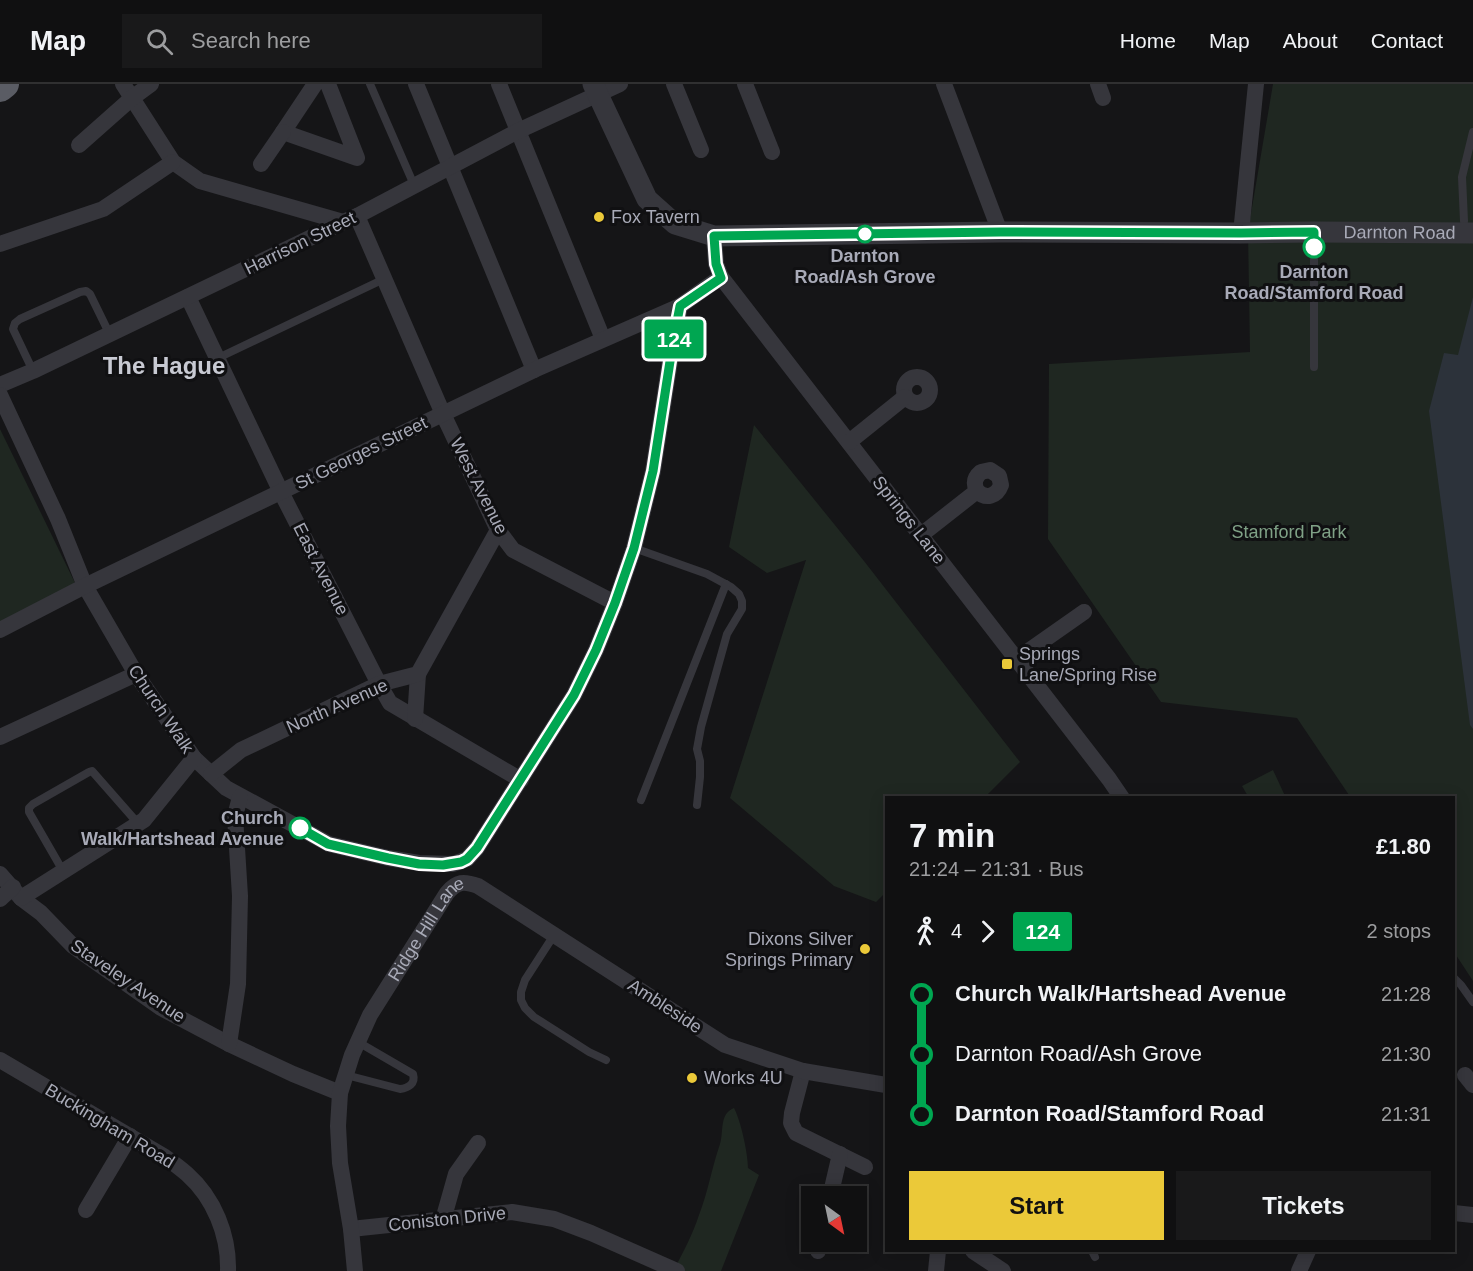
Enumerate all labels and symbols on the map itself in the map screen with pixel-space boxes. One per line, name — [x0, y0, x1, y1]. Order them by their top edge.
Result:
street label: Harrison Street — [241, 207, 359, 279]
place label: Fox Tavern — [611, 207, 700, 227]
marker: Fox Tavern — [592, 210, 606, 224]
street label: Darnton Road — [1343, 222, 1456, 243]
marker: Darnton Road/Ash Grove — [856, 225, 874, 243]
marker: Darnton Road/Stamford Road — [1303, 236, 1325, 258]
place label: Darnton Road/Ash Grove — [794, 246, 936, 287]
place label: Darnton Road/Stamford Road — [1224, 262, 1404, 303]
line badge: 124 — [640, 320, 708, 358]
district label: The Hague — [103, 352, 225, 379]
street label: St Georges Street — [292, 412, 430, 494]
street label: West Avenue — [446, 434, 512, 538]
street label: Springs Lane — [868, 472, 950, 568]
street label: East Avenue — [289, 520, 353, 618]
park label: Stamford Park — [1231, 522, 1348, 542]
place label: Springs Lane/Spring Rise — [1019, 644, 1157, 685]
marker: Springs Lane/Spring Rise — [1000, 657, 1014, 671]
street label: Church Walk — [124, 661, 198, 758]
street label: North Avenue — [283, 675, 391, 737]
place label: Church Walk/Hartshead Avenue — [81, 808, 284, 849]
marker: Church Walk/Hartshead Avenue — [289, 817, 311, 839]
street label: Ridge Hill Lane — [384, 873, 467, 985]
place label: Dixons Silver Springs Primary — [725, 929, 853, 970]
street label: Staveley Avenue — [67, 935, 189, 1027]
marker: Dixons Silver Springs Primary — [858, 942, 872, 956]
street label: Ambleside — [624, 975, 706, 1037]
place label: Works 4U — [704, 1068, 783, 1088]
marker: Works 4U — [685, 1071, 699, 1085]
street label: Buckingham Road — [42, 1080, 178, 1172]
north arrow — [801, 1186, 867, 1252]
street label: Coniston Drive — [387, 1203, 507, 1235]

